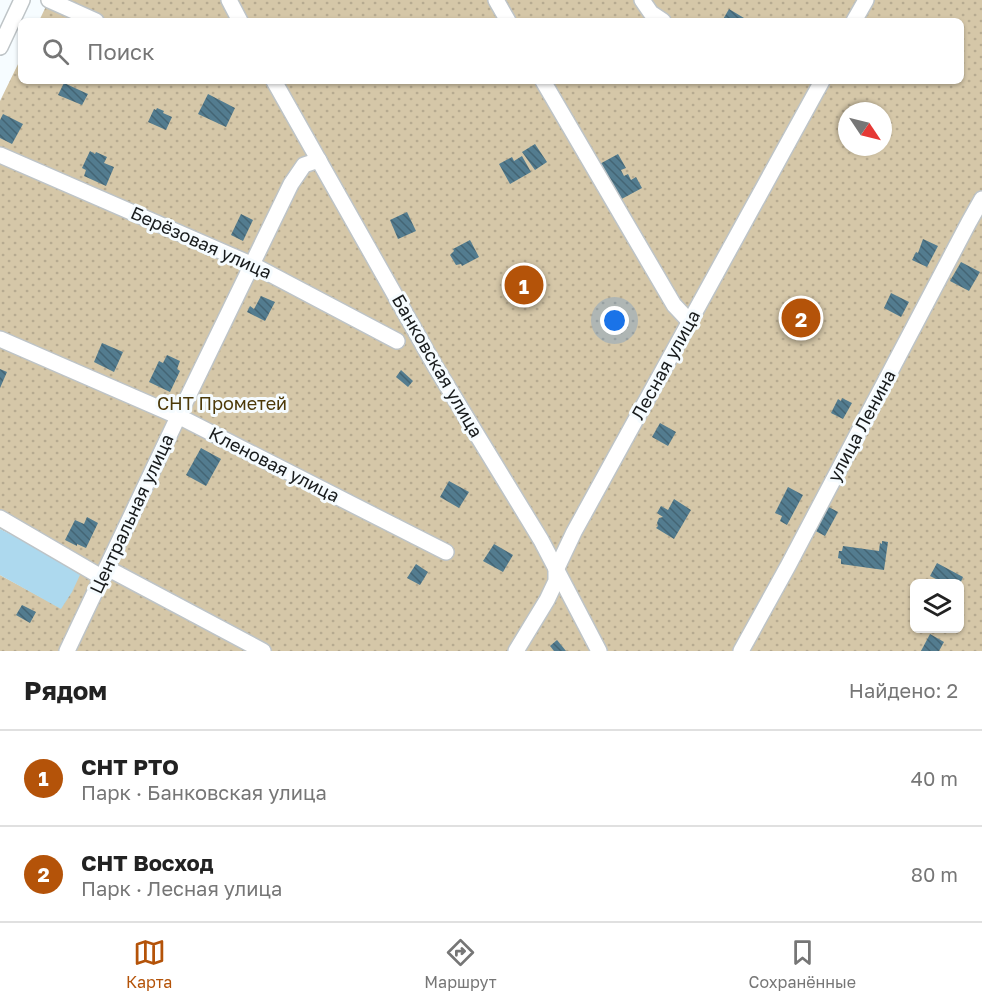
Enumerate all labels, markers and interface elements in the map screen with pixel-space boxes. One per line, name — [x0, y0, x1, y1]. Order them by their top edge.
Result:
search box — [18, 18, 964, 84]
icon: search — [39, 35, 72, 68]
text: Поиск — [87, 38, 155, 65]
north arrow — [838, 102, 892, 156]
street label: Берёзовая улица — [127, 201, 275, 283]
pin: 1 — [504, 262, 544, 308]
street label: Банковская улица — [388, 290, 488, 441]
pin: 2 — [782, 296, 820, 340]
your location — [600, 306, 629, 335]
street label: Лесная улица — [626, 306, 704, 423]
street label: улица Ленина — [822, 366, 900, 485]
park label: СНТ Прометей — [157, 392, 287, 414]
street label: Кленовая улица — [206, 422, 343, 506]
street label: Центральная улица — [84, 430, 178, 597]
map controls — [910, 579, 964, 633]
button: layers — [910, 579, 964, 633]
text: Рядом — [24, 675, 107, 706]
text: Найдено: 2 — [849, 678, 958, 702]
text: СНТ РТО — [81, 753, 179, 780]
text: 1 — [38, 766, 49, 790]
text: 40 m — [911, 766, 958, 790]
text: Парк · Банковская улица — [81, 780, 327, 804]
text: СНТ Восход — [81, 849, 213, 876]
text: 2 — [37, 862, 50, 886]
text: 80 m — [911, 862, 958, 886]
text: Парк · Лесная улица — [81, 876, 282, 900]
tab: Карта — [126, 936, 172, 992]
tab: Маршрут — [424, 936, 497, 992]
tab: Сохранённые — [749, 936, 856, 992]

